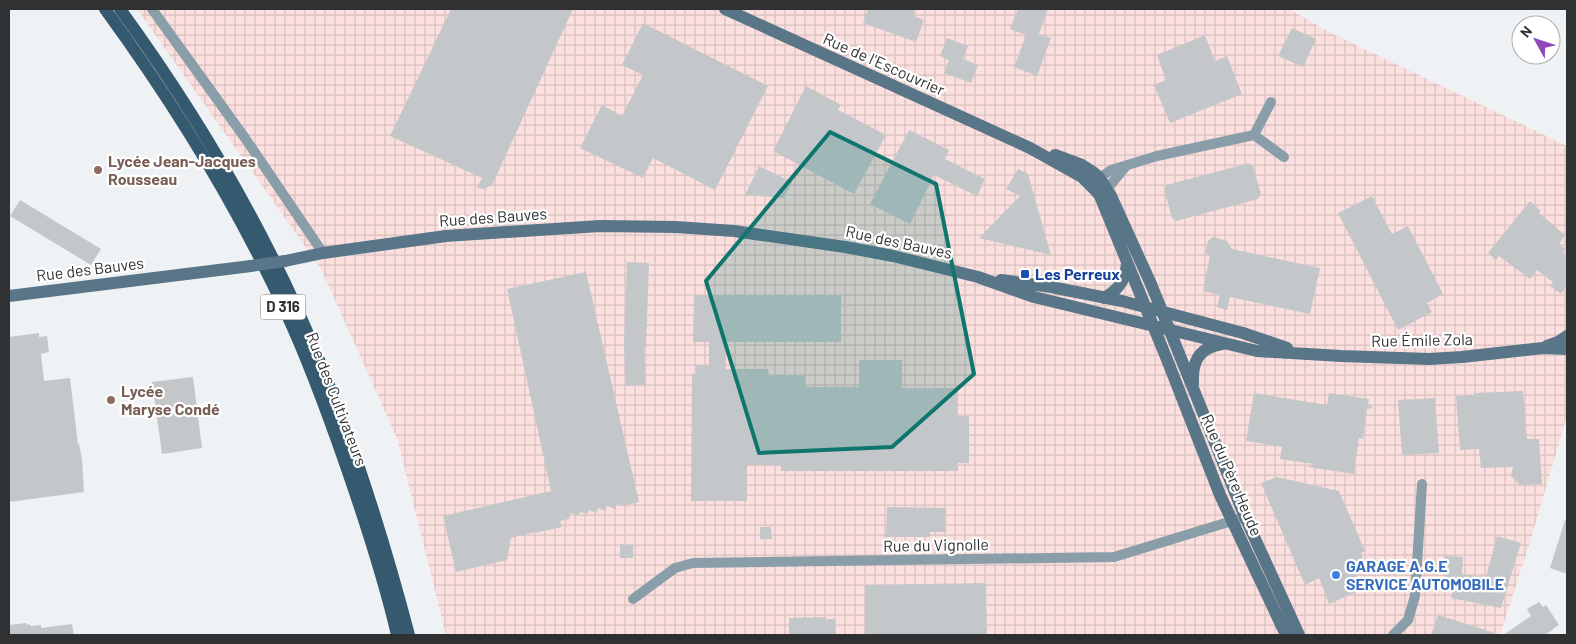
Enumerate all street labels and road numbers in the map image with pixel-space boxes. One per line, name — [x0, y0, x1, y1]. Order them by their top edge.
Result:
street label: Rue de l'Escouvrier — [820, 28, 948, 99]
street label: Rue des Bauves — [438, 203, 548, 230]
street label: Rue des Bauves — [844, 221, 954, 262]
street label: Rue des Bauves — [35, 252, 145, 285]
road number: D 316 — [260, 294, 306, 320]
street label: Rue des Cultivateurs — [303, 329, 372, 468]
street label: Rue Émile Zola — [1371, 329, 1473, 350]
street label: Rue du Père Heude — [1198, 411, 1267, 539]
street label: Rue du Vignolle — [883, 534, 989, 555]

